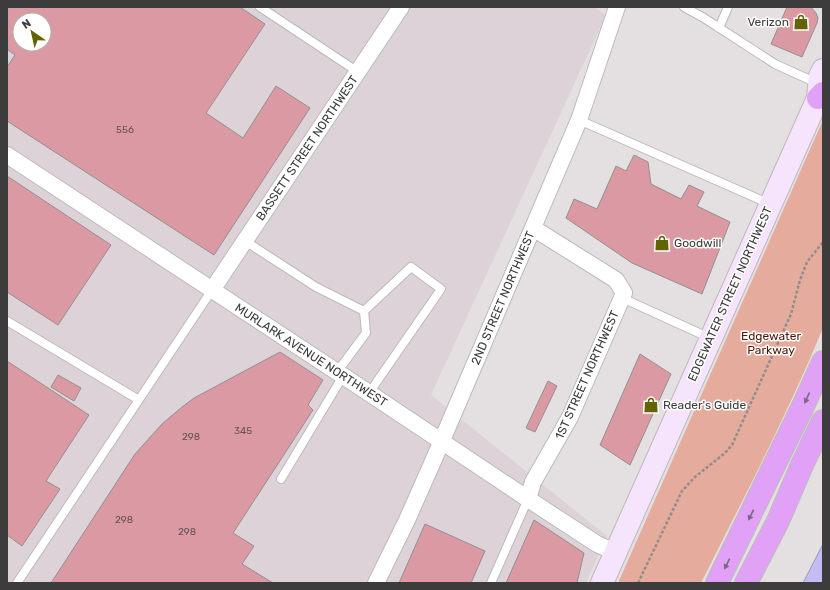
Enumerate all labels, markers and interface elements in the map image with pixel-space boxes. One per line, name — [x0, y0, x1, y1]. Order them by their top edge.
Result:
north arrow — [12, 12, 52, 52]
shop icon: Verizon — [792, 13, 810, 31]
place label: Verizon — [747, 15, 789, 29]
text: N — [20, 16, 34, 32]
street label: BASSETT STREET NORTHWEST — [253, 73, 361, 223]
house number: 556 — [116, 124, 134, 136]
street label: EDGEWATER STREET NORTHWEST — [685, 204, 775, 383]
street label: 2ND STREET NORTHWEST — [468, 229, 538, 367]
shop icon: Goodwill — [653, 234, 671, 252]
place label: Goodwill — [674, 236, 722, 250]
street label: MURLARK AVENUE NORTHWEST — [232, 300, 390, 410]
street label: 1ST STREET NORTHWEST — [552, 308, 622, 442]
park label: Edgewater Parkway — [741, 329, 801, 357]
one-way arrow — [804, 392, 810, 404]
shop icon: Reader's Guide — [642, 396, 660, 414]
place label: Reader's Guide — [663, 398, 746, 412]
house number: 345 — [234, 425, 252, 437]
house number: 298 — [182, 431, 200, 443]
one-way arrow — [748, 509, 754, 521]
house number: 298 — [115, 514, 133, 526]
house number: 298 — [178, 526, 196, 538]
one-way arrow — [724, 558, 730, 570]

